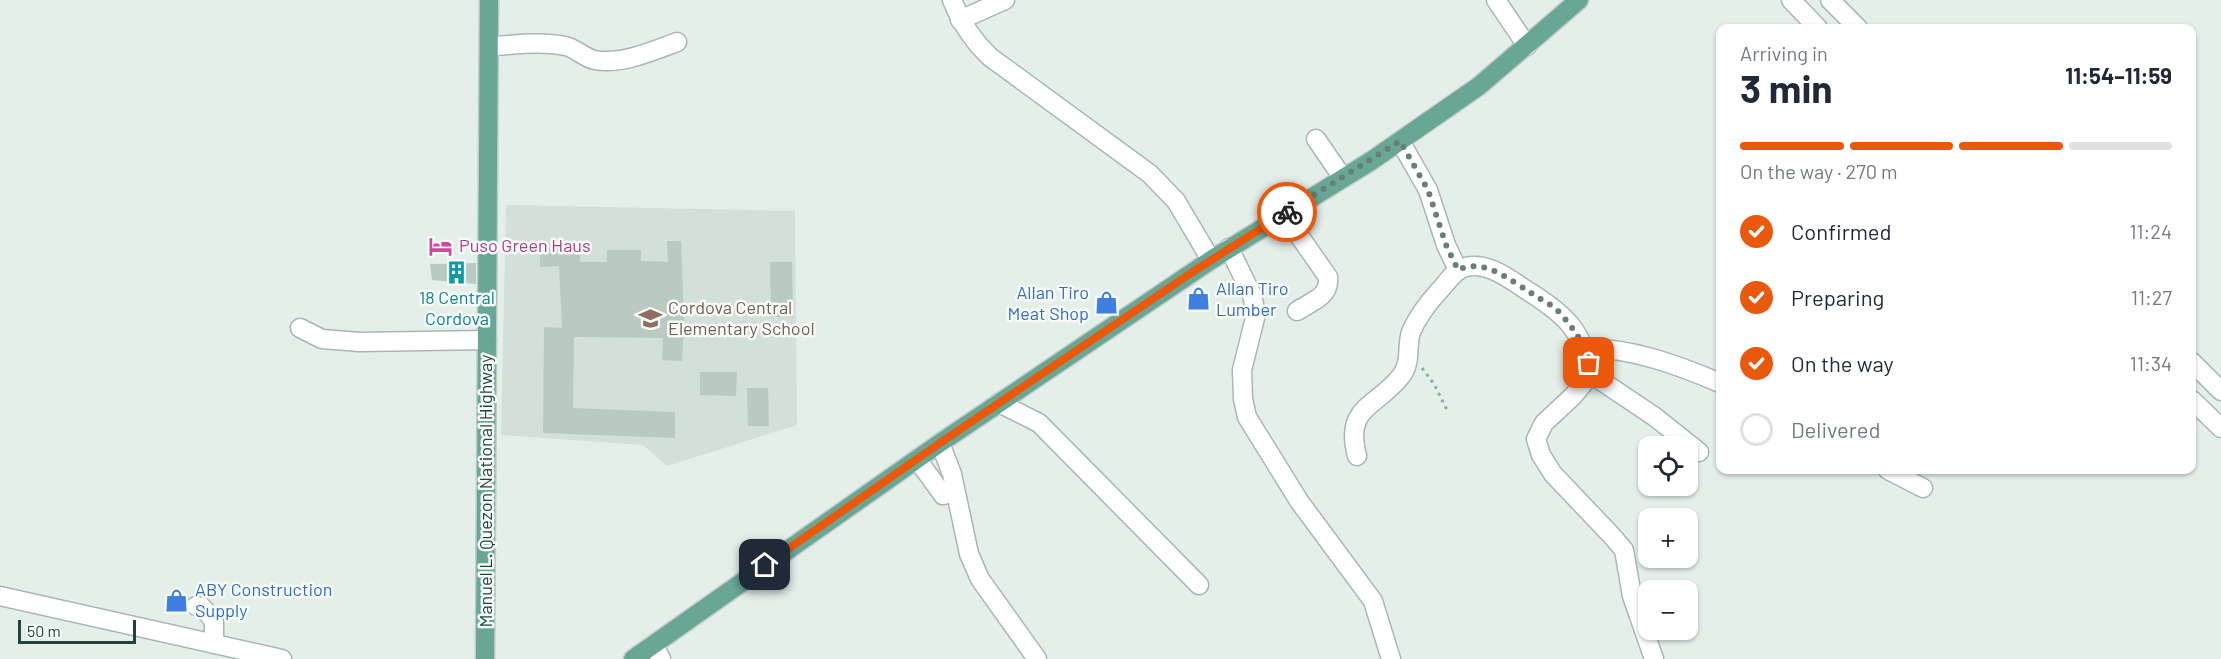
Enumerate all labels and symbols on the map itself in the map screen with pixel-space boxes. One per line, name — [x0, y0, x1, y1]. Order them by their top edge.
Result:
courier — [1257, 182, 1317, 242]
hotel icon: Puso Green Haus — [428, 233, 454, 259]
place label: Puso Green Haus — [459, 234, 591, 256]
building icon: 18 Central Cordova — [444, 259, 470, 285]
place label: Allan Tiro Lumber — [1216, 277, 1289, 320]
place label: Allan Tiro Meat Shop — [1008, 281, 1089, 324]
place label: 18 Central Cordova — [419, 286, 495, 329]
shop icon: Allan Tiro Lumber — [1185, 286, 1211, 312]
shop icon: Allan Tiro Meat Shop — [1094, 290, 1120, 316]
place label: Cordova Central Elementary School — [668, 296, 815, 339]
school or university icon: Cordova Central Elementary School — [637, 305, 663, 331]
pin — [1563, 337, 1614, 388]
street label: Manuel L. Quezon National Highway — [474, 355, 496, 627]
pin — [739, 539, 790, 590]
place label: ABY Construction Supply — [195, 578, 333, 621]
shop icon: ABY Construction Supply — [164, 587, 190, 613]
scale bar — [18, 617, 136, 644]

